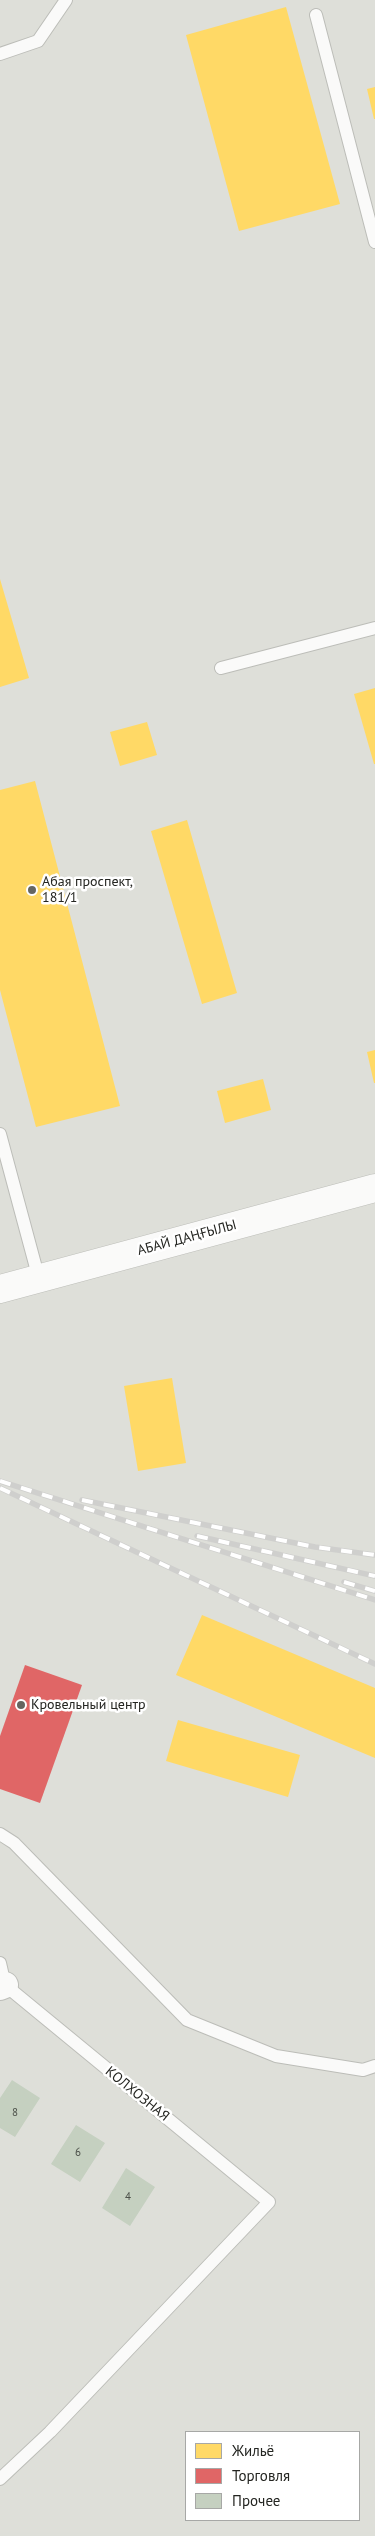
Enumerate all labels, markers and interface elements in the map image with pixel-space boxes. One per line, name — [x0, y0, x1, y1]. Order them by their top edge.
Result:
place label: Абая проспект, 181/1 — [42, 874, 133, 906]
marker: Абая проспект, 181/1 — [26, 884, 38, 896]
street label: АБАЙ ДАҢҒЫЛЫ — [136, 1217, 238, 1259]
place label: Кровельный центр — [31, 1697, 146, 1713]
marker: Кровельный центр — [15, 1699, 27, 1711]
street label: КОЛХОЗНАЯ — [102, 2063, 172, 2125]
house number: 8 — [12, 2106, 18, 2120]
house number: 6 — [75, 2146, 81, 2160]
house number: 4 — [125, 2190, 131, 2204]
legend — [185, 2431, 360, 2521]
text: Жильё — [232, 2441, 274, 2460]
text: Торговля — [232, 2466, 290, 2485]
text: Прочее — [232, 2491, 280, 2510]

